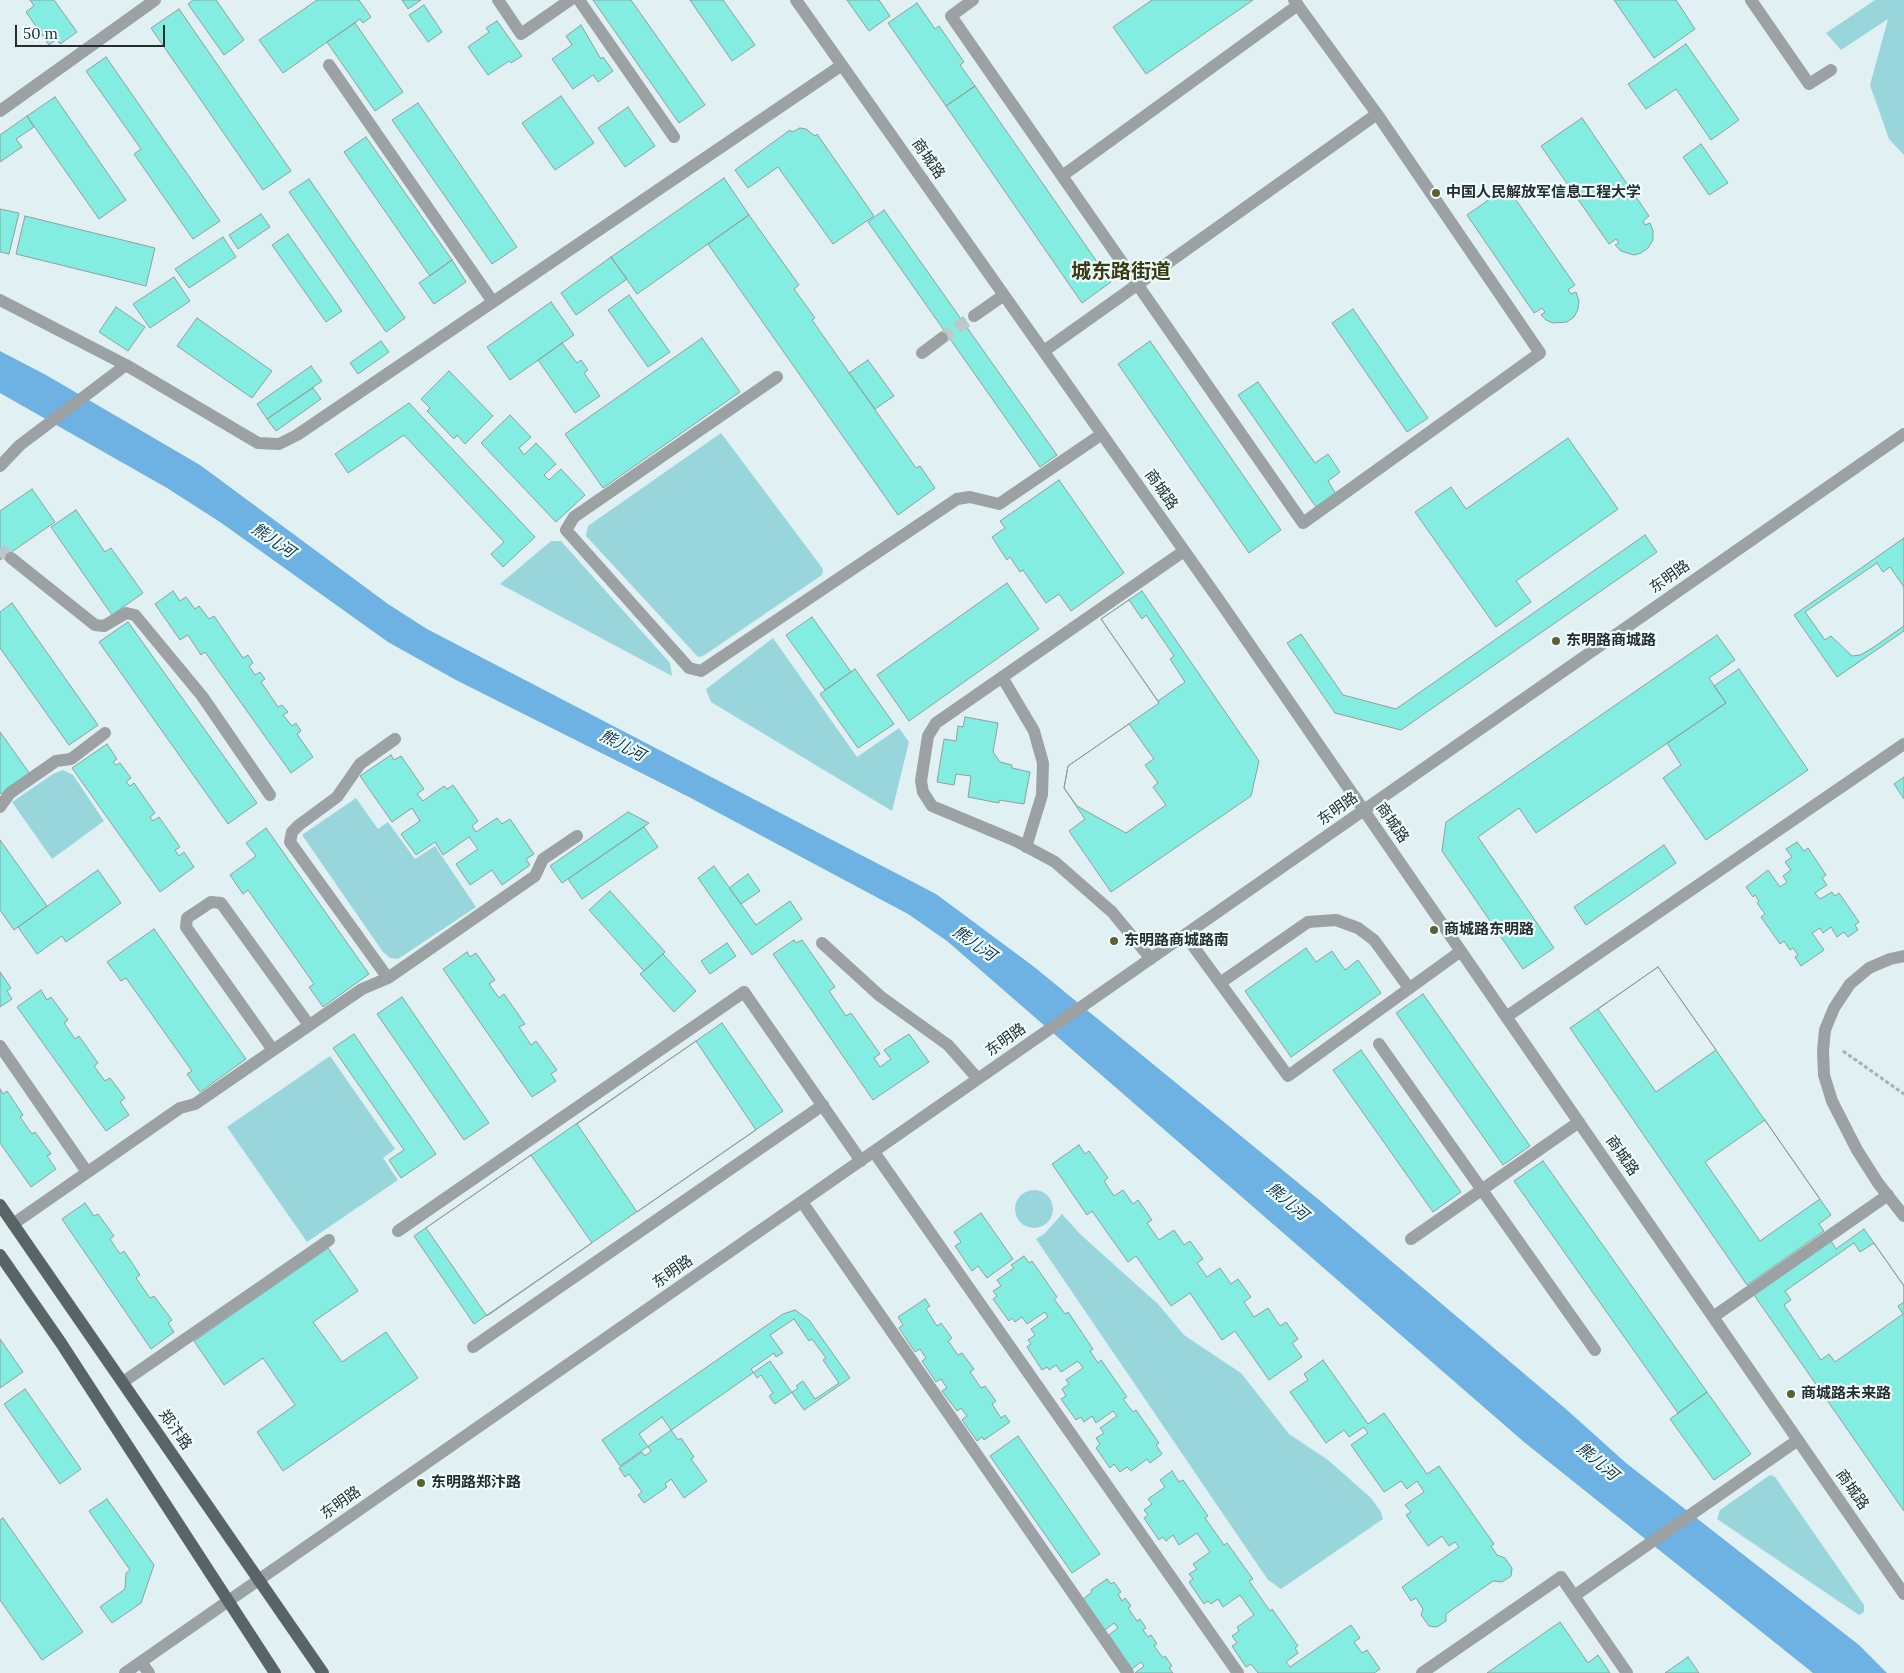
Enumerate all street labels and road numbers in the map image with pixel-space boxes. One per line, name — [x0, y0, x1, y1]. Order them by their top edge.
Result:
street label: 商城路 — [908, 135, 948, 183]
street label: 商城路 — [1141, 466, 1181, 514]
street label: 东明路 — [1646, 557, 1694, 597]
street label: 东明路 — [1314, 789, 1362, 829]
street label: 商城路 — [1372, 799, 1412, 847]
street label: 东明路 — [982, 1020, 1030, 1060]
street label: 商城路 — [1602, 1132, 1642, 1180]
street label: 东明路 — [649, 1252, 697, 1292]
street label: 郑汴路 — [155, 1406, 195, 1454]
street label: 商城路 — [1832, 1466, 1872, 1514]
street label: 东明路 — [317, 1483, 365, 1523]

